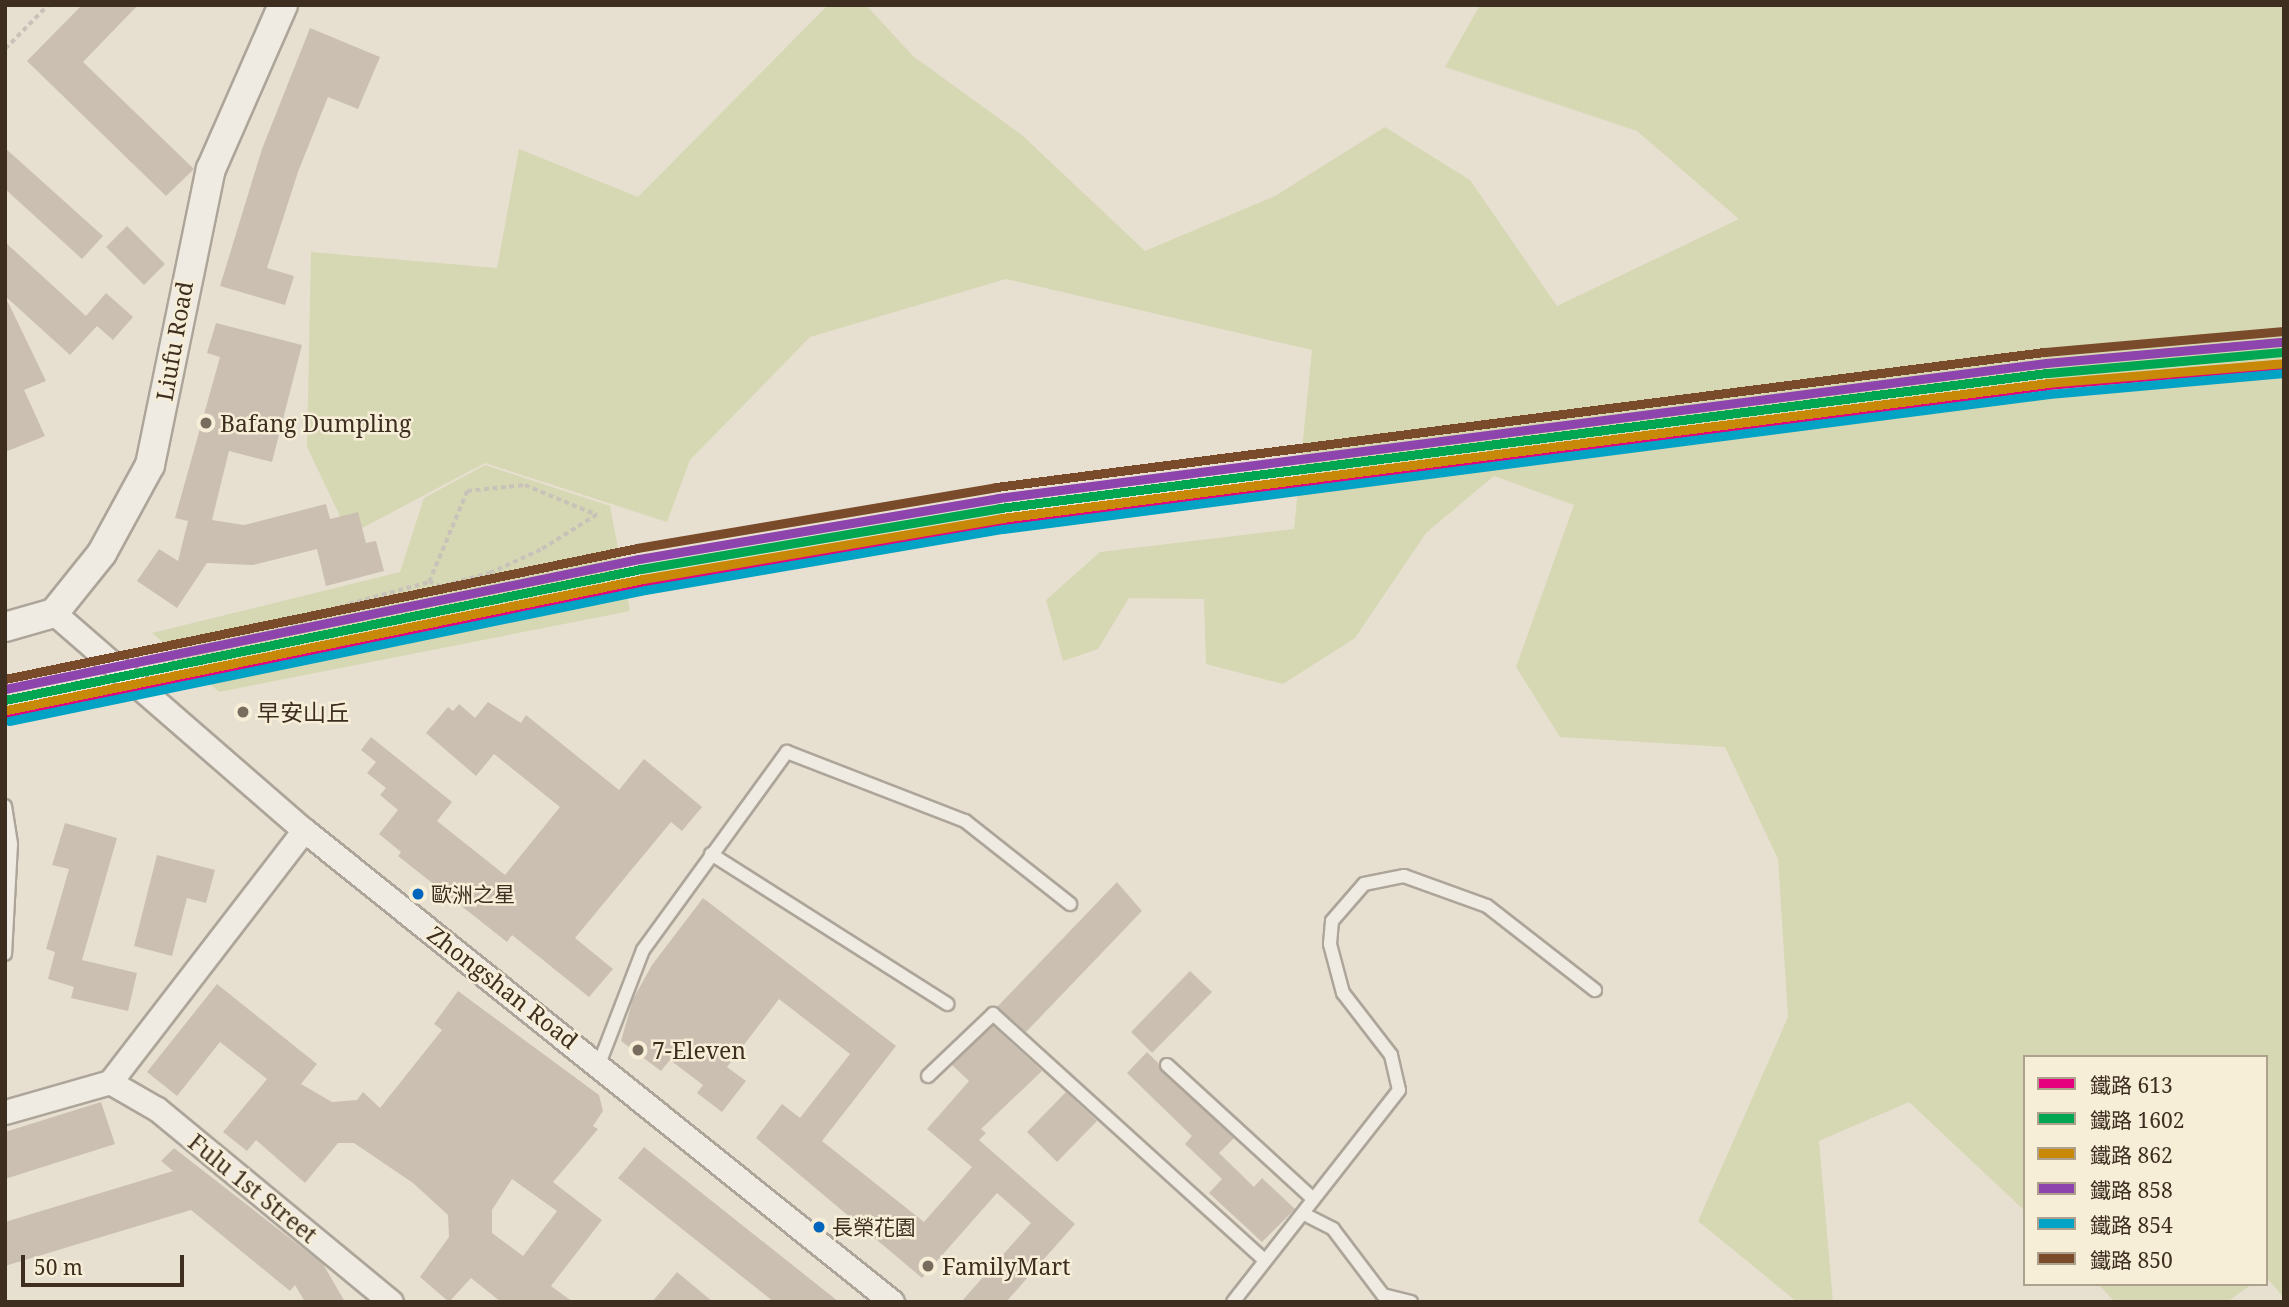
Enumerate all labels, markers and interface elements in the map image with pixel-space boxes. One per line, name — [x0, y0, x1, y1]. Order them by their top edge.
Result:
street label: Liufu Road — [150, 279, 198, 403]
place label: Bafang Dumpling — [220, 409, 411, 437]
marker: Bafang Dumpling — [198, 415, 214, 431]
place label: 早安山丘 — [257, 698, 349, 726]
marker: 早安山丘 — [235, 704, 251, 720]
place label: 歐洲之星 — [431, 881, 515, 907]
marker: 歐洲之星 — [411, 887, 425, 901]
street label: Zhongshan Road — [422, 920, 584, 1054]
place label: 7-Eleven — [652, 1036, 746, 1064]
marker: 7-Eleven — [630, 1042, 646, 1058]
legend — [2023, 1055, 2268, 1286]
text: 鐵路 613 — [2090, 1071, 2173, 1099]
text: 鐵路 1602 — [2090, 1106, 2184, 1134]
street label: Fulu 1st Street — [183, 1128, 323, 1248]
text: 鐵路 862 — [2090, 1141, 2173, 1169]
text: 鐵路 858 — [2090, 1176, 2173, 1204]
text: 鐵路 854 — [2090, 1211, 2173, 1239]
place label: 長榮花園 — [832, 1214, 916, 1240]
marker: 長榮花園 — [812, 1220, 826, 1234]
scale bar — [24, 1240, 187, 1284]
text: 鐵路 850 — [2090, 1246, 2173, 1274]
place label: FamilyMart — [942, 1252, 1070, 1280]
text: 50 m — [34, 1253, 83, 1281]
marker: FamilyMart — [920, 1258, 936, 1274]

